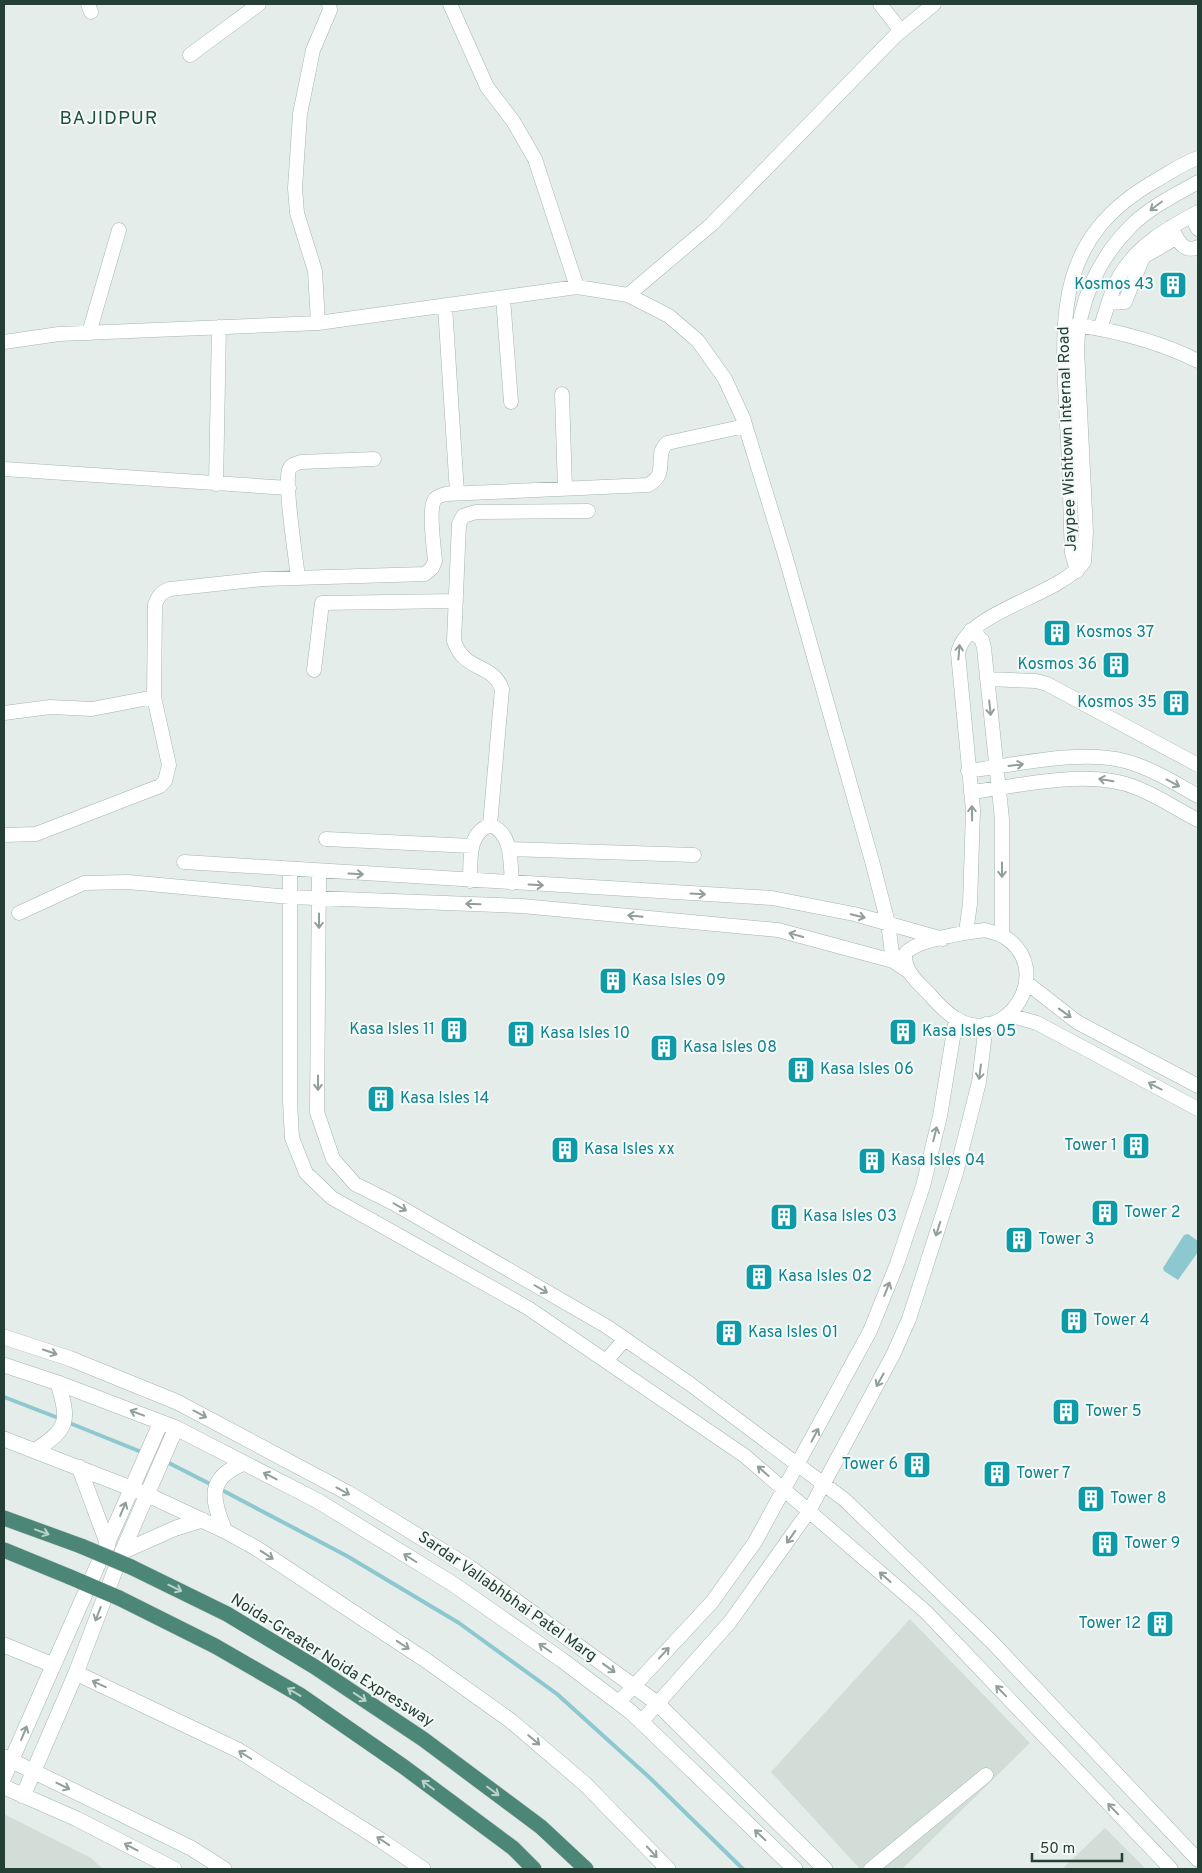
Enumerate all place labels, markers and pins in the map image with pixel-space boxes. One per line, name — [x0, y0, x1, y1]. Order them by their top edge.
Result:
building icon: Kosmos 43 — [1158, 270, 1188, 300]
place label: Kosmos 43 — [1074, 275, 1154, 295]
building icon: Kosmos 37 — [1042, 618, 1072, 648]
place label: Kosmos 37 — [1076, 623, 1154, 643]
building icon: Kosmos 36 — [1101, 650, 1131, 680]
place label: Kosmos 36 — [1018, 655, 1097, 675]
building icon: Kosmos 35 — [1161, 688, 1191, 718]
place label: Kosmos 35 — [1077, 693, 1157, 713]
building icon: Kasa Isles 09 — [598, 966, 628, 996]
place label: Kasa Isles 09 — [632, 971, 726, 991]
building icon: Kasa Isles 11 — [439, 1015, 469, 1045]
building icon: Kasa Isles 05 — [888, 1017, 918, 1047]
building icon: Kasa Isles 10 — [506, 1019, 536, 1049]
place label: Kasa Isles 11 — [349, 1020, 435, 1040]
place label: Kasa Isles 05 — [922, 1022, 1016, 1042]
place label: Kasa Isles 10 — [540, 1024, 630, 1044]
building icon: Kasa Isles 08 — [649, 1033, 679, 1063]
place label: Kasa Isles 08 — [683, 1038, 777, 1058]
building icon: Kasa Isles 06 — [786, 1055, 816, 1085]
place label: Kasa Isles 06 — [820, 1060, 914, 1080]
building icon: Kasa Isles 14 — [366, 1084, 396, 1114]
place label: Kasa Isles 14 — [400, 1089, 490, 1109]
building icon: Tower 1 — [1121, 1131, 1151, 1161]
building icon: Kasa Isles xx — [550, 1135, 580, 1165]
place label: Tower 1 — [1064, 1136, 1117, 1156]
place label: Kasa Isles xx — [584, 1140, 675, 1160]
building icon: Kasa Isles 04 — [857, 1146, 887, 1176]
place label: Kasa Isles 04 — [891, 1151, 985, 1171]
building icon: Tower 2 — [1090, 1198, 1120, 1228]
building icon: Kasa Isles 03 — [769, 1202, 799, 1232]
place label: Tower 2 — [1124, 1203, 1180, 1223]
place label: Kasa Isles 03 — [803, 1207, 897, 1227]
building icon: Tower 3 — [1004, 1225, 1034, 1255]
place label: Tower 3 — [1038, 1230, 1094, 1250]
building icon: Kasa Isles 02 — [744, 1262, 774, 1292]
place label: Kasa Isles 02 — [778, 1267, 872, 1287]
building icon: Tower 4 — [1059, 1306, 1089, 1336]
place label: Tower 4 — [1093, 1311, 1150, 1331]
building icon: Kasa Isles 01 — [714, 1318, 744, 1348]
place label: Kasa Isles 01 — [748, 1323, 838, 1343]
building icon: Tower 5 — [1051, 1397, 1081, 1427]
place label: Tower 5 — [1085, 1402, 1142, 1422]
building icon: Tower 6 — [902, 1450, 932, 1480]
place label: Tower 6 — [842, 1455, 898, 1475]
building icon: Tower 7 — [982, 1459, 1012, 1489]
place label: Tower 7 — [1016, 1464, 1070, 1484]
building icon: Tower 8 — [1076, 1484, 1106, 1514]
place label: Tower 8 — [1110, 1489, 1166, 1509]
building icon: Tower 9 — [1090, 1529, 1120, 1559]
place label: Tower 9 — [1124, 1534, 1180, 1554]
building icon: Tower 12 — [1145, 1609, 1175, 1639]
place label: Tower 12 — [1079, 1614, 1141, 1634]

